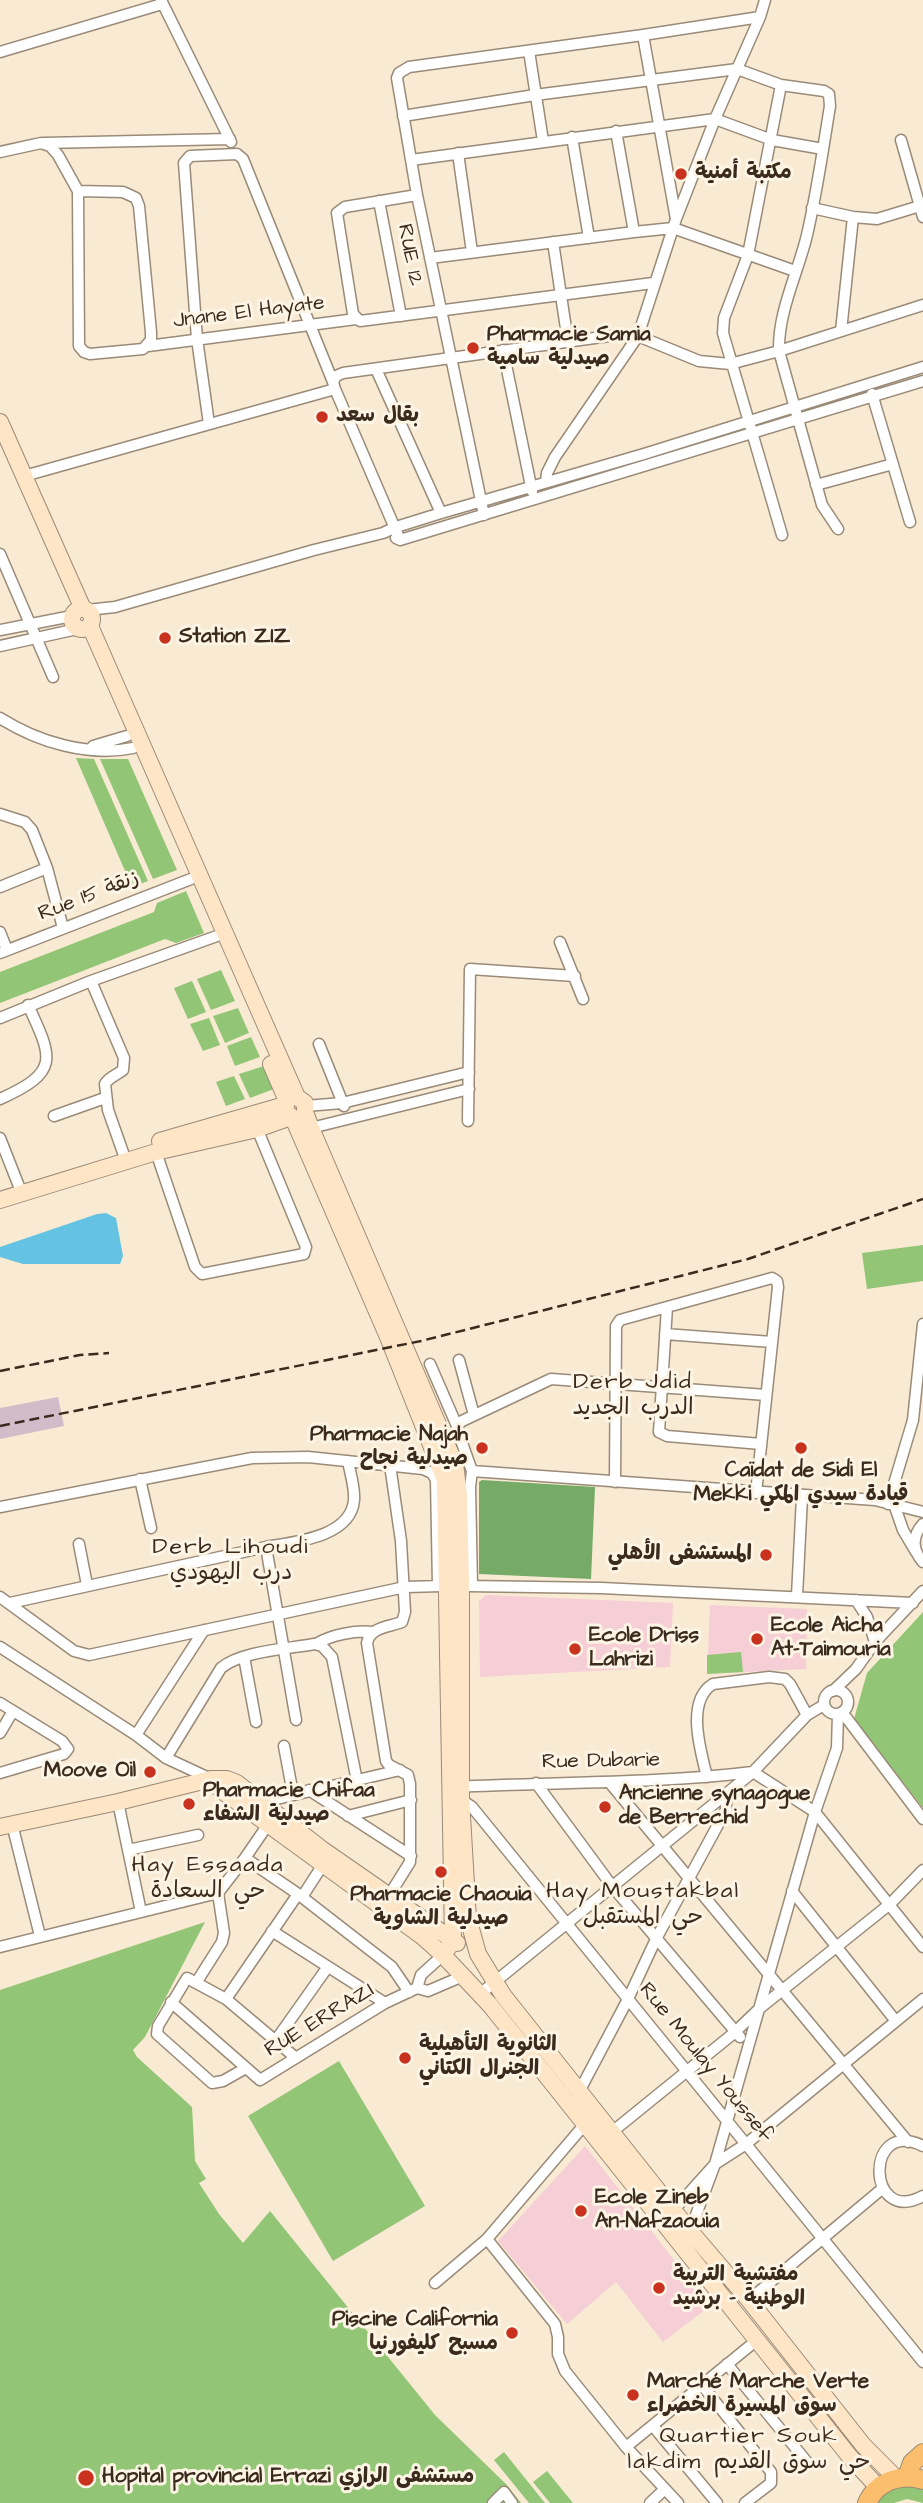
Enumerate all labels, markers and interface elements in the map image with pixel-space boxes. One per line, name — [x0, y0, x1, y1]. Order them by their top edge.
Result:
place label: مكتبة أمنية — [695, 161, 792, 187]
marker: مكتبة أمنية — [673, 166, 689, 182]
street label: RUE 12 — [391, 222, 427, 288]
street label: Jnane El Hayate — [172, 291, 326, 335]
place label: Pharmacie Samia صيدلية سامية — [487, 323, 651, 373]
marker: Pharmacie Samia صيدلية سامية — [465, 340, 481, 356]
place label: بقال سعد — [336, 404, 419, 430]
marker: بقال سعد — [314, 409, 330, 425]
place label: Station ZIZ — [179, 625, 290, 651]
marker: Station ZIZ — [157, 630, 173, 646]
street label: Rue 15 زنقة — [35, 866, 143, 928]
district label: Derb Jdid الدرب الجديد — [573, 1369, 693, 1423]
place label: Pharmacie Najah صيدلية نجاح — [310, 1423, 468, 1473]
marker: Pharmacie Najah صيدلية نجاح — [474, 1440, 490, 1456]
marker: Caïdat de Sidi El Mekki قيادة سيدي المكي — [793, 1440, 809, 1456]
place label: Caïdat de Sidi El Mekki قيادة سيدي المكي — [694, 1459, 908, 1509]
district label: Derb Lihoudi درب اليهودي — [154, 1534, 308, 1588]
place label: المستشفى الأهلي — [608, 1542, 752, 1568]
marker: المستشفى الأهلي — [758, 1547, 774, 1563]
place label: Ecole Aicha At-Taimouria — [771, 1614, 891, 1664]
place label: Ecole Driss Lahrizi — [589, 1624, 699, 1674]
marker: Ecole Aicha At-Taimouria — [749, 1631, 765, 1647]
marker: Ecole Driss Lahrizi — [567, 1641, 583, 1657]
street label: Rue Dubarie — [542, 1748, 660, 1776]
place label: Moove Oil — [44, 1759, 136, 1785]
marker: Moove Oil — [142, 1764, 158, 1780]
place label: Pharmacie Chifaa صيدلية الشفاء — [203, 1779, 375, 1829]
place label: Ancienne synagogue de Berrechid — [619, 1782, 810, 1832]
marker: Pharmacie Chifaa صيدلية الشفاء — [181, 1796, 197, 1812]
marker: Ancienne synagogue de Berrechid — [597, 1799, 613, 1815]
district label: Hay Essaada حي السعادة — [133, 1852, 283, 1906]
marker: Pharmacie Chaouia صيدلية الشاوية — [433, 1864, 449, 1880]
district label: Hay Moustakbal حي المستقبل — [548, 1878, 738, 1932]
place label: Pharmacie Chaouia صيدلية الشاوية — [350, 1883, 532, 1933]
street label: Rue Moulay Youssef — [633, 1978, 777, 2148]
street label: RUE ERRAZI — [261, 1979, 379, 2063]
place label: الثانوية التأهيلية الجنرال الكتاني — [419, 2033, 557, 2083]
marker: الثانوية التأهيلية الجنرال الكتاني — [397, 2050, 413, 2066]
place label: Ecole Zineb An-Nafzaouia — [595, 2186, 719, 2236]
marker: Ecole Zineb An-Nafzaouia — [573, 2203, 589, 2219]
place label: مفتشية التربية الوطنية - برشيد — [673, 2263, 805, 2313]
marker: مفتشية التربية الوطنية - برشيد — [651, 2280, 667, 2296]
place label: Piscine California مسبح كليفورنيا — [332, 2308, 498, 2358]
marker: Piscine California مسبح كليفورنيا — [504, 2325, 520, 2341]
place label: Marché Marche Verte سوق المسيرة الخضراء — [647, 2370, 869, 2420]
marker: Marché Marche Verte سوق المسيرة الخضراء — [625, 2387, 641, 2403]
district label: Quartier Souk lakdim حي سوق القديم — [637, 2423, 861, 2477]
place label: Hopital provincial Errazi مستشفى الرازي — [102, 2465, 474, 2491]
marker: Hopital provincial Errazi مستشفى الرازي — [76, 2468, 96, 2488]

